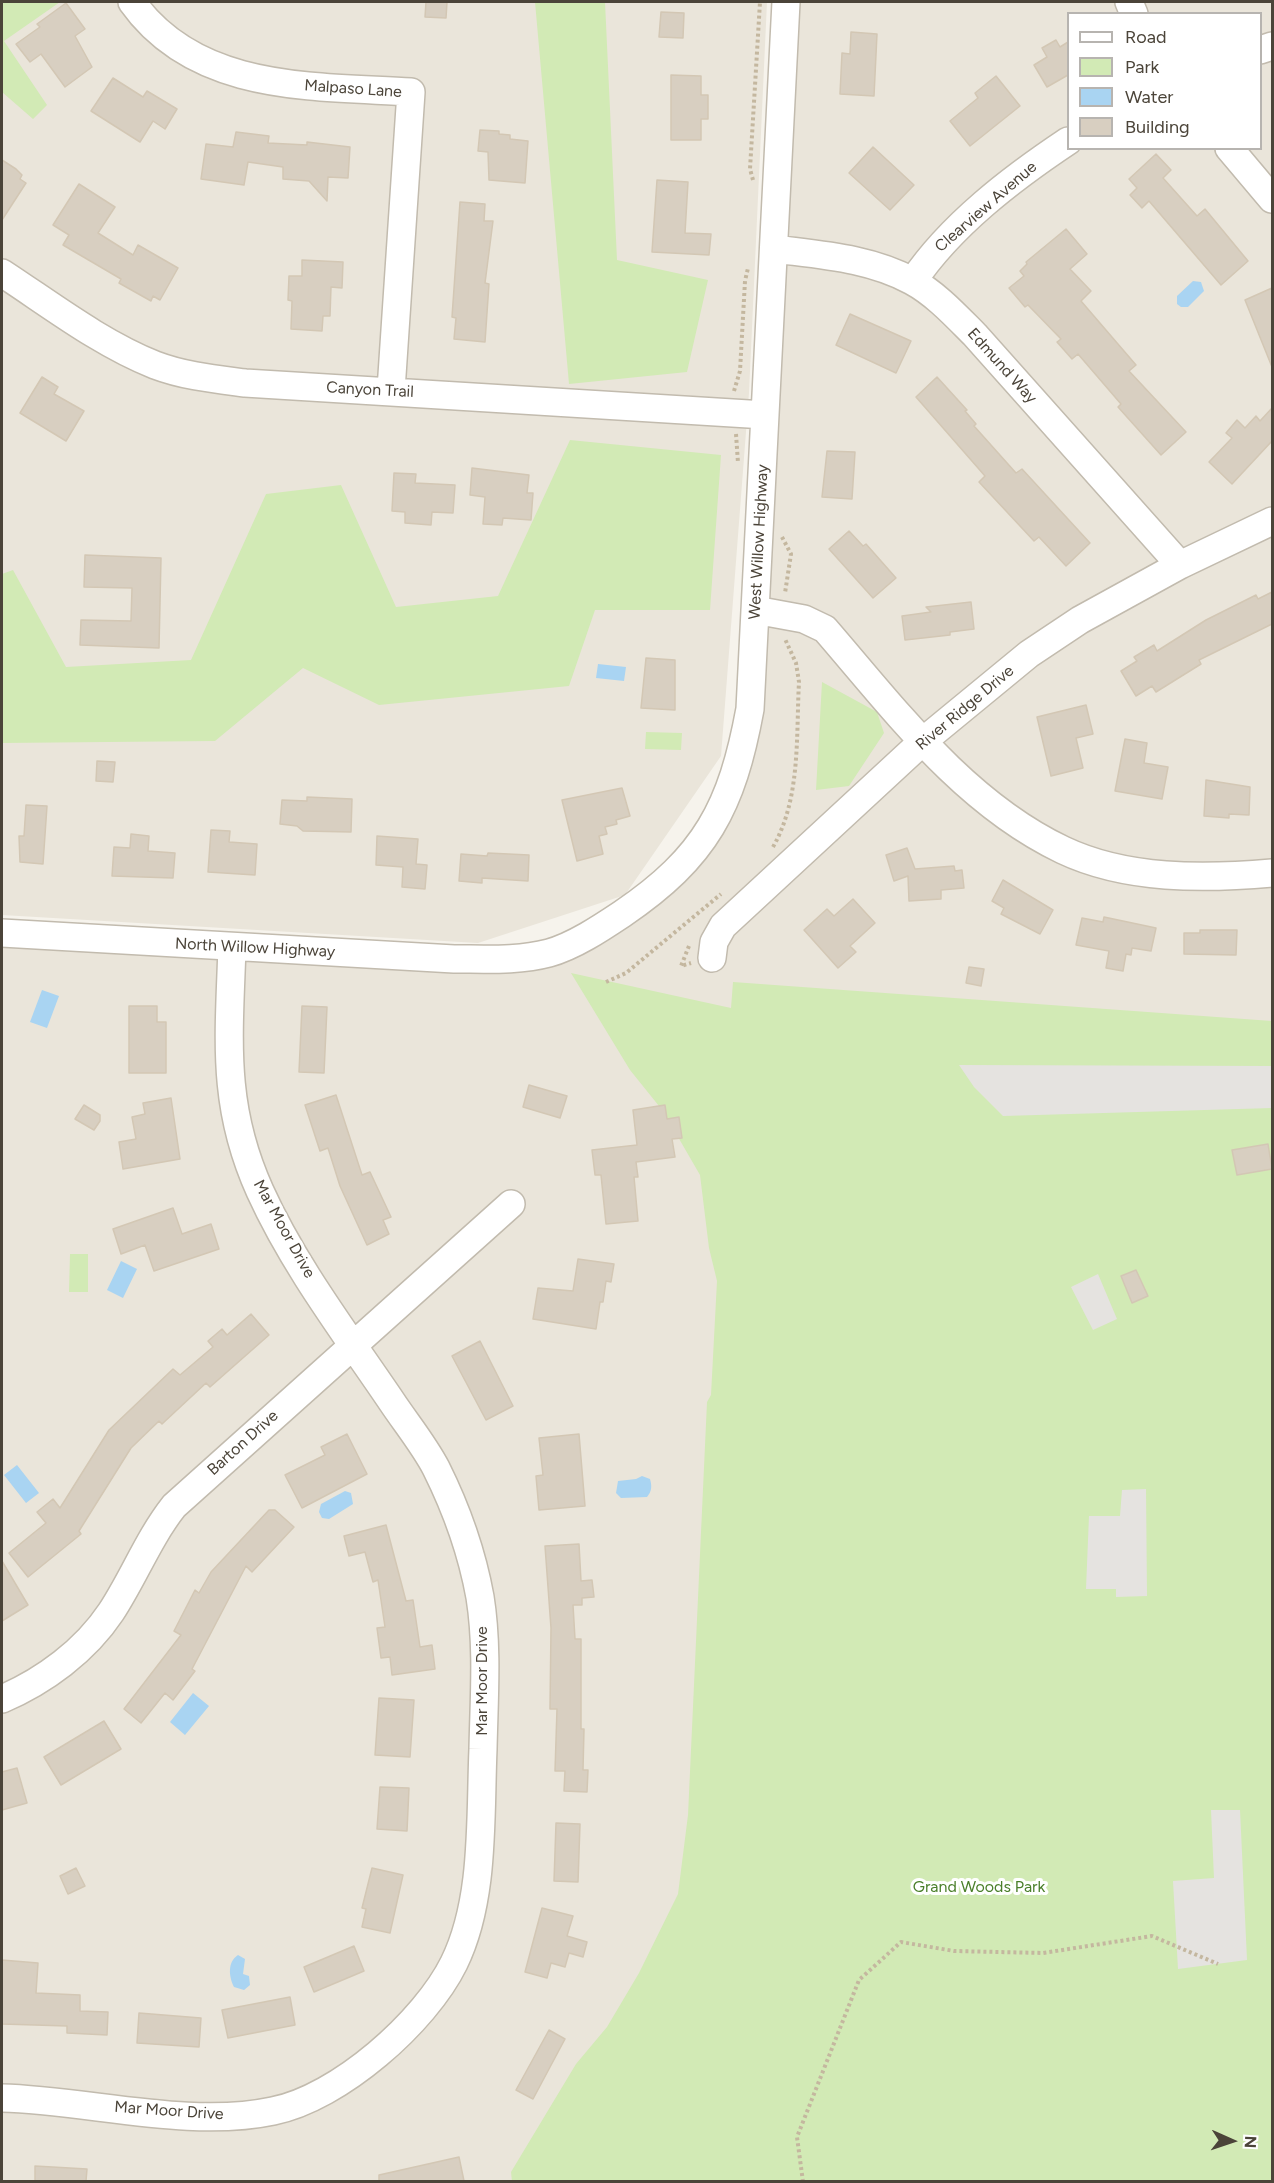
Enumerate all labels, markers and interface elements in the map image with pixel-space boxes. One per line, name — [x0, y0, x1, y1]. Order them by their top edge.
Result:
legend — [1067, 12, 1262, 150]
text: Road — [1125, 26, 1166, 48]
text: Park — [1125, 56, 1159, 78]
street label: Malpaso Lane — [304, 76, 402, 102]
text: Water — [1125, 86, 1173, 108]
text: Building — [1125, 116, 1190, 138]
street label: Clearview Avenue — [931, 158, 1041, 256]
street label: Edmund Way — [963, 324, 1041, 408]
street label: Canyon Trail — [326, 378, 414, 402]
street label: West Willow Highway — [745, 464, 773, 620]
street label: River Ridge Drive — [912, 661, 1018, 755]
street label: North Willow Highway — [174, 934, 336, 962]
street label: Mar Moor Drive — [249, 1176, 319, 1282]
street label: Barton Drive — [204, 1406, 282, 1480]
street label: Mar Moor Drive — [472, 1626, 492, 1736]
park label: Grand Woods Park — [913, 1877, 1045, 1897]
street label: Mar Moor Drive — [114, 2098, 224, 2124]
north arrow — [1202, 2111, 1262, 2171]
text: N — [1241, 2135, 1260, 2149]

